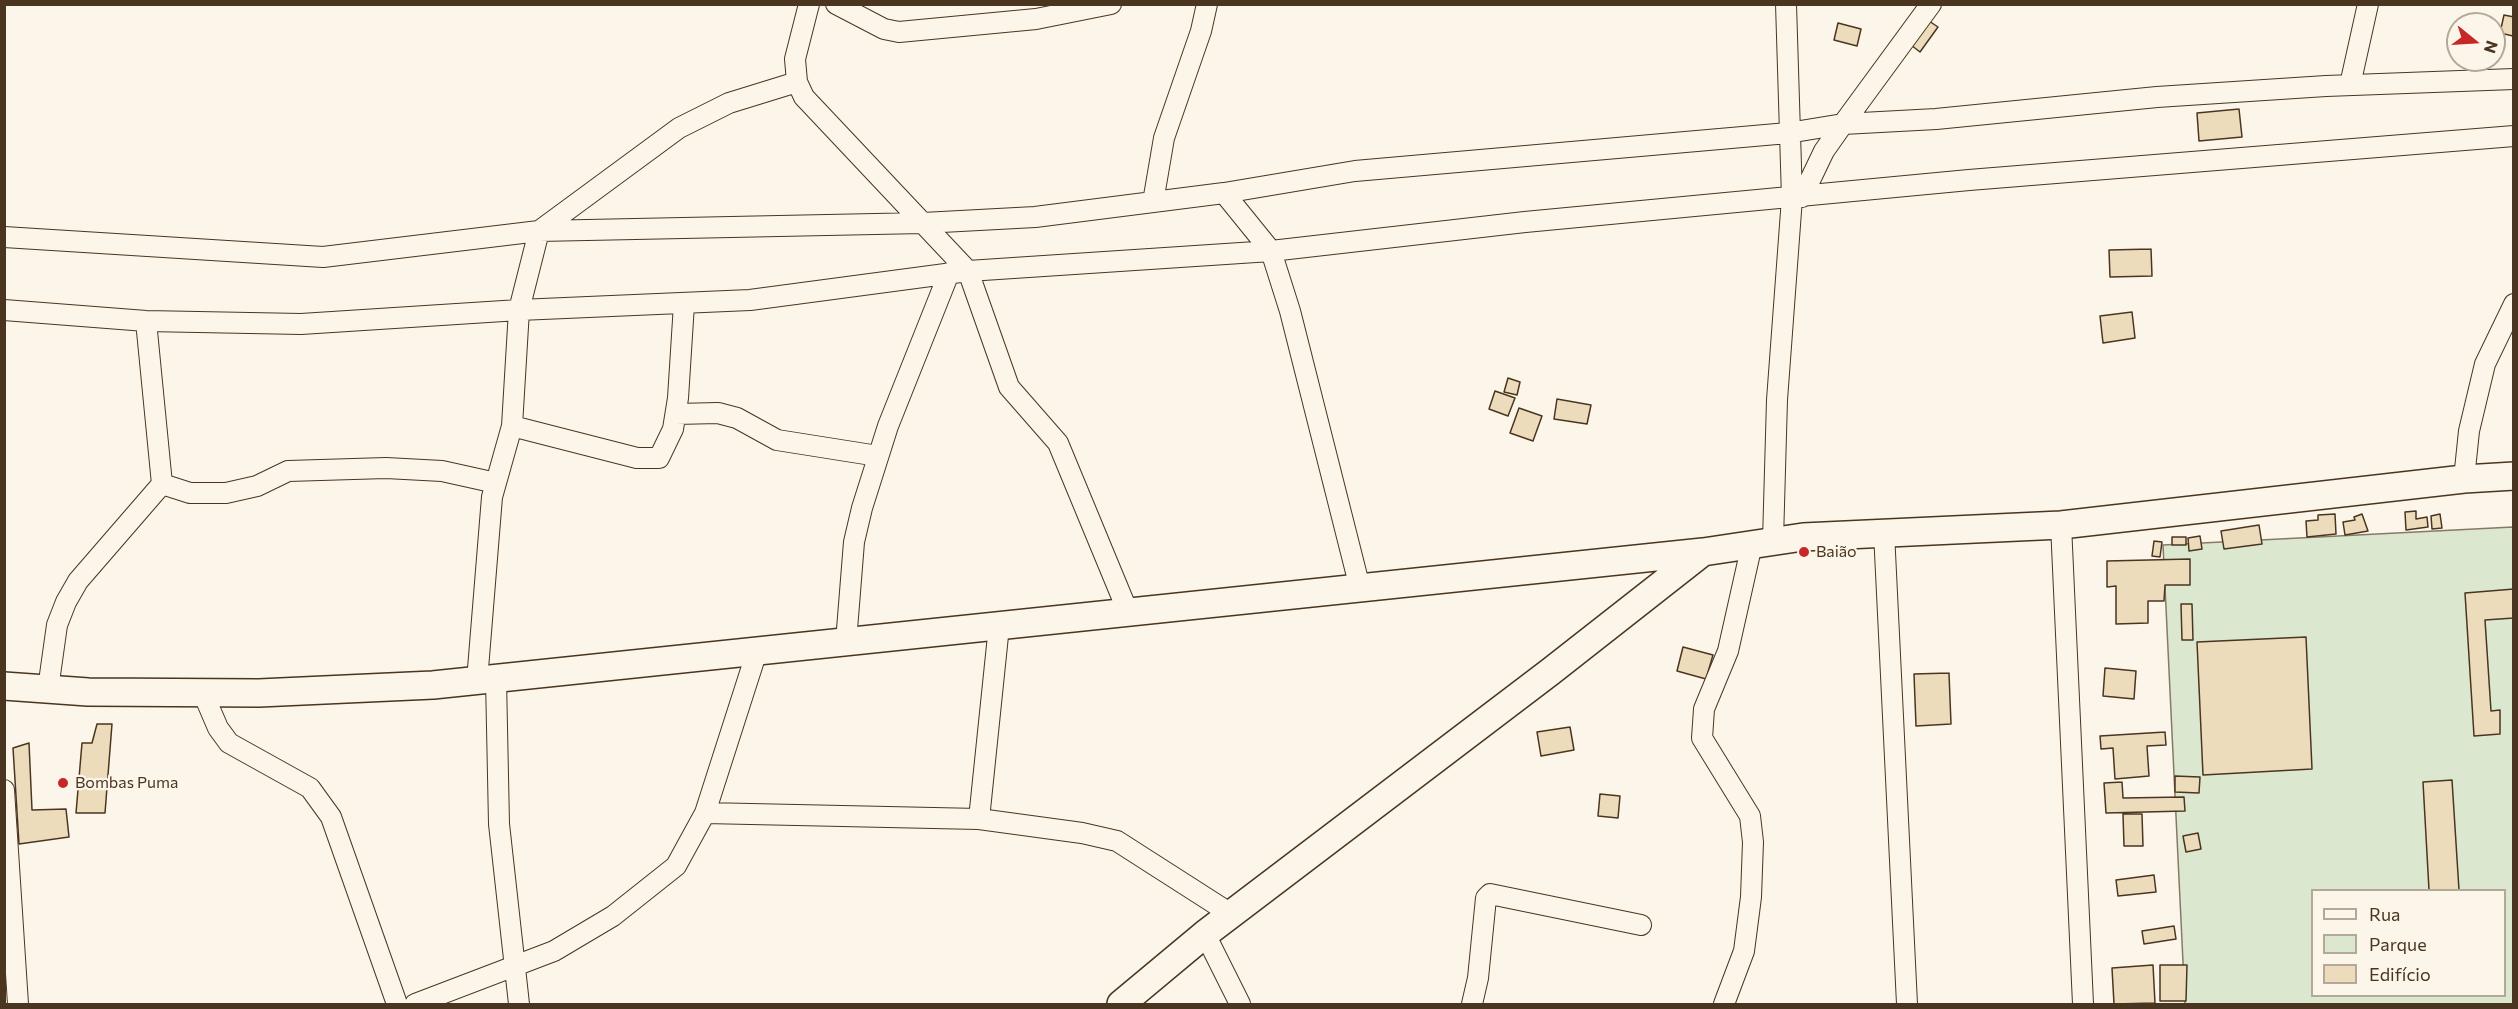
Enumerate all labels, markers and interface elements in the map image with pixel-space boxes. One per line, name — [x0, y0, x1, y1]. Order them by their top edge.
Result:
north arrow — [2446, 12, 2506, 72]
text: N — [2481, 38, 2503, 56]
place label: Baião — [1816, 542, 1857, 562]
marker: Baião — [1797, 545, 1811, 559]
place label: Bombas Puma — [75, 773, 178, 793]
marker: Bombas Puma — [56, 776, 70, 790]
legend — [2311, 889, 2506, 997]
text: Rua — [2369, 903, 2400, 925]
text: Parque — [2369, 933, 2427, 955]
text: Edifício — [2369, 963, 2431, 985]

